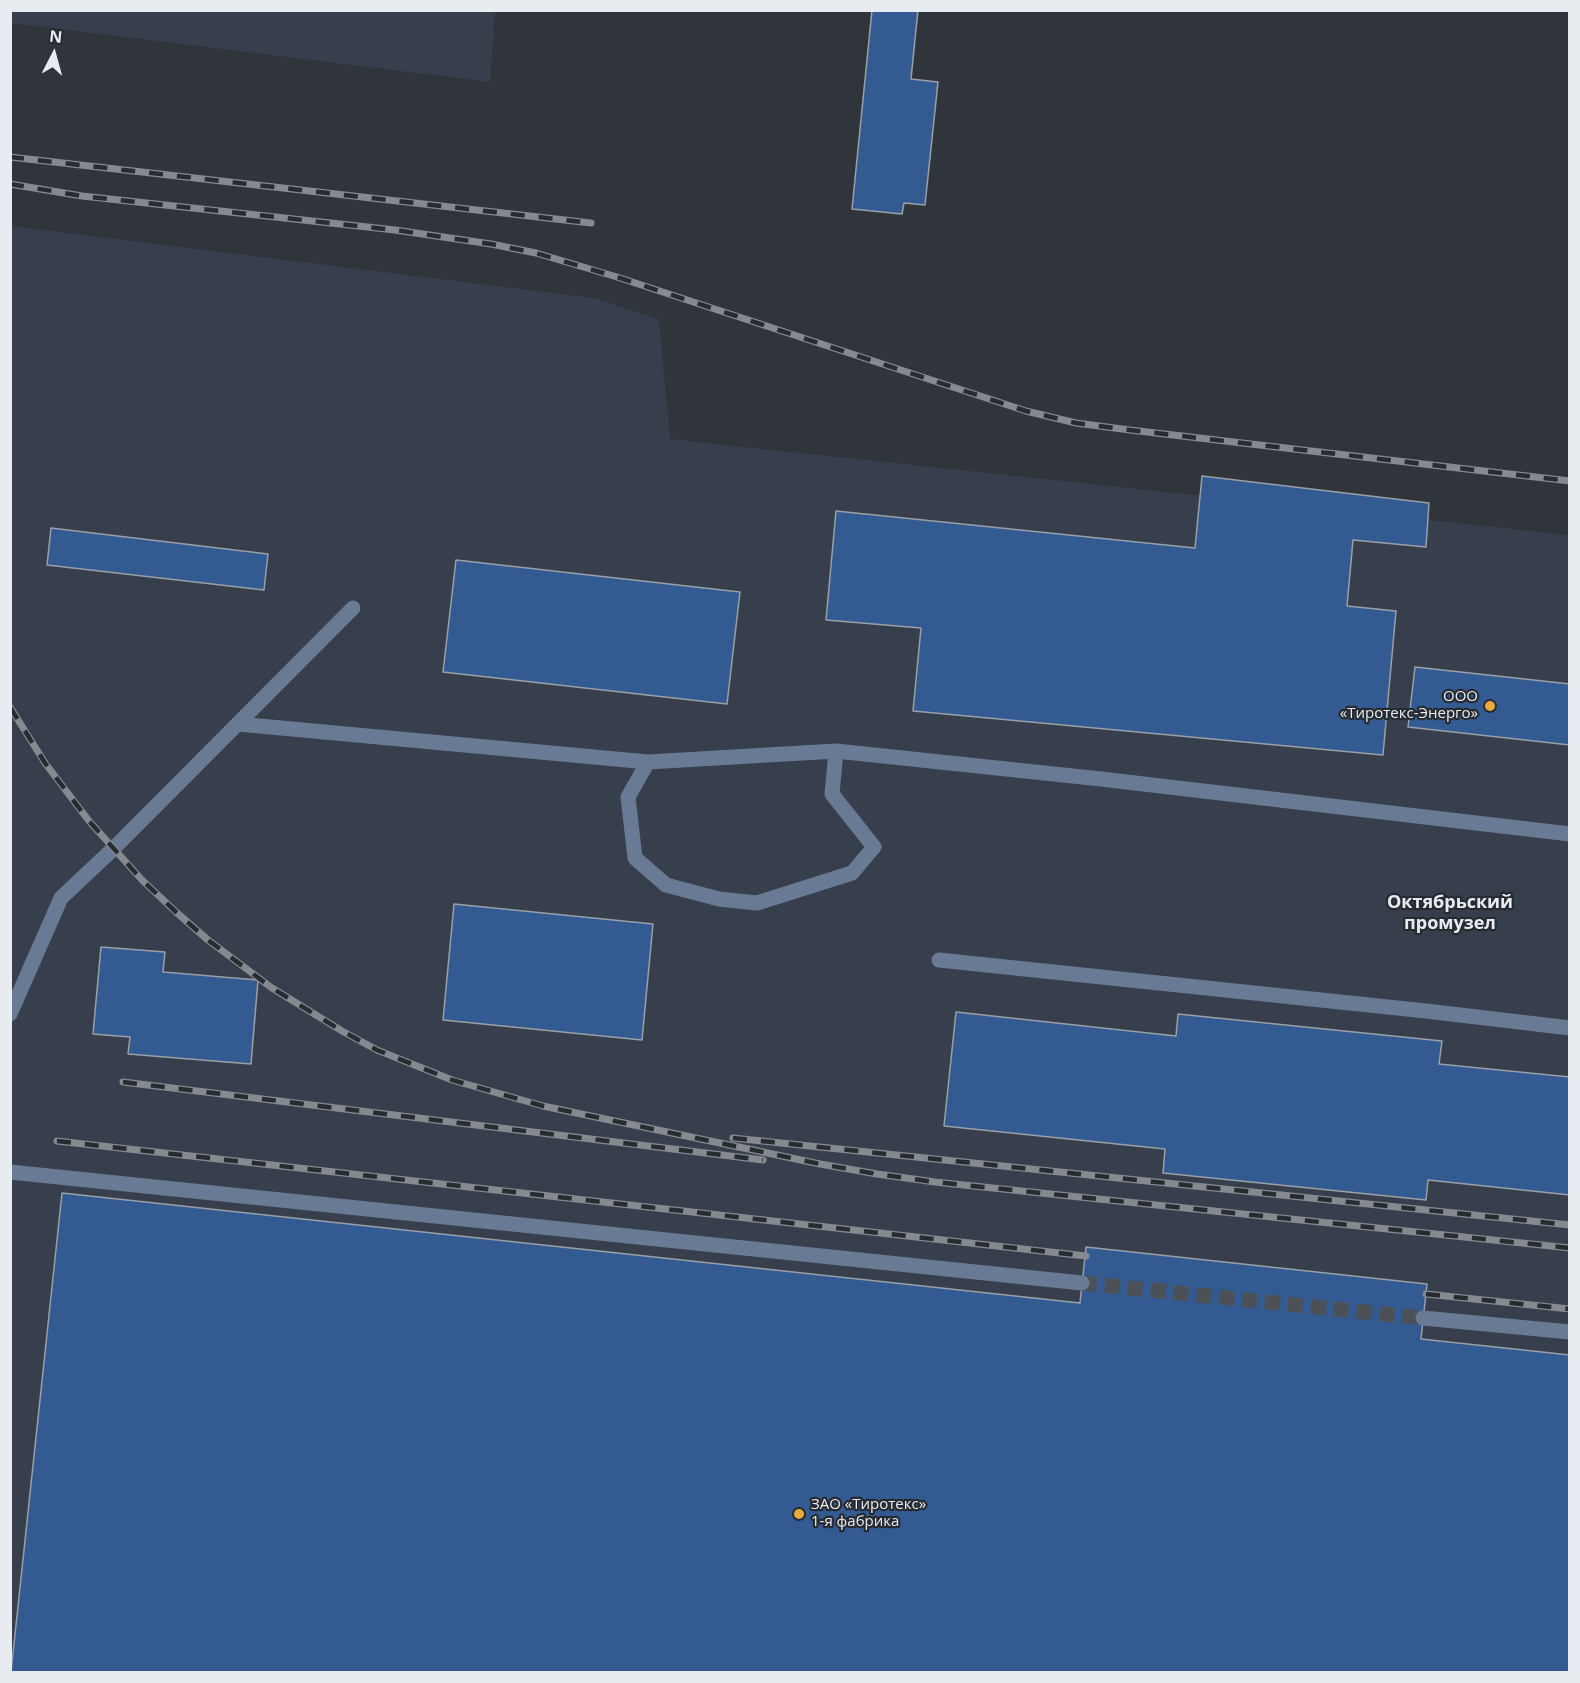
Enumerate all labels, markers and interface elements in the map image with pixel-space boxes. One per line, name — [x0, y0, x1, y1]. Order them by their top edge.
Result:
north arrow — [24, 24, 84, 84]
text: N — [48, 24, 63, 48]
place label: ООО «Тиротекс-Энерго» — [1340, 688, 1478, 723]
marker: ООО «Тиротекс-Энерго» — [1483, 699, 1497, 713]
district label: Октябрьский промузел — [1387, 892, 1513, 934]
place label: ЗАО «Тиротекс» 1-я фабрика — [811, 1496, 926, 1531]
marker: ЗАО «Тиротекс» 1-я фабрика — [792, 1507, 806, 1521]

